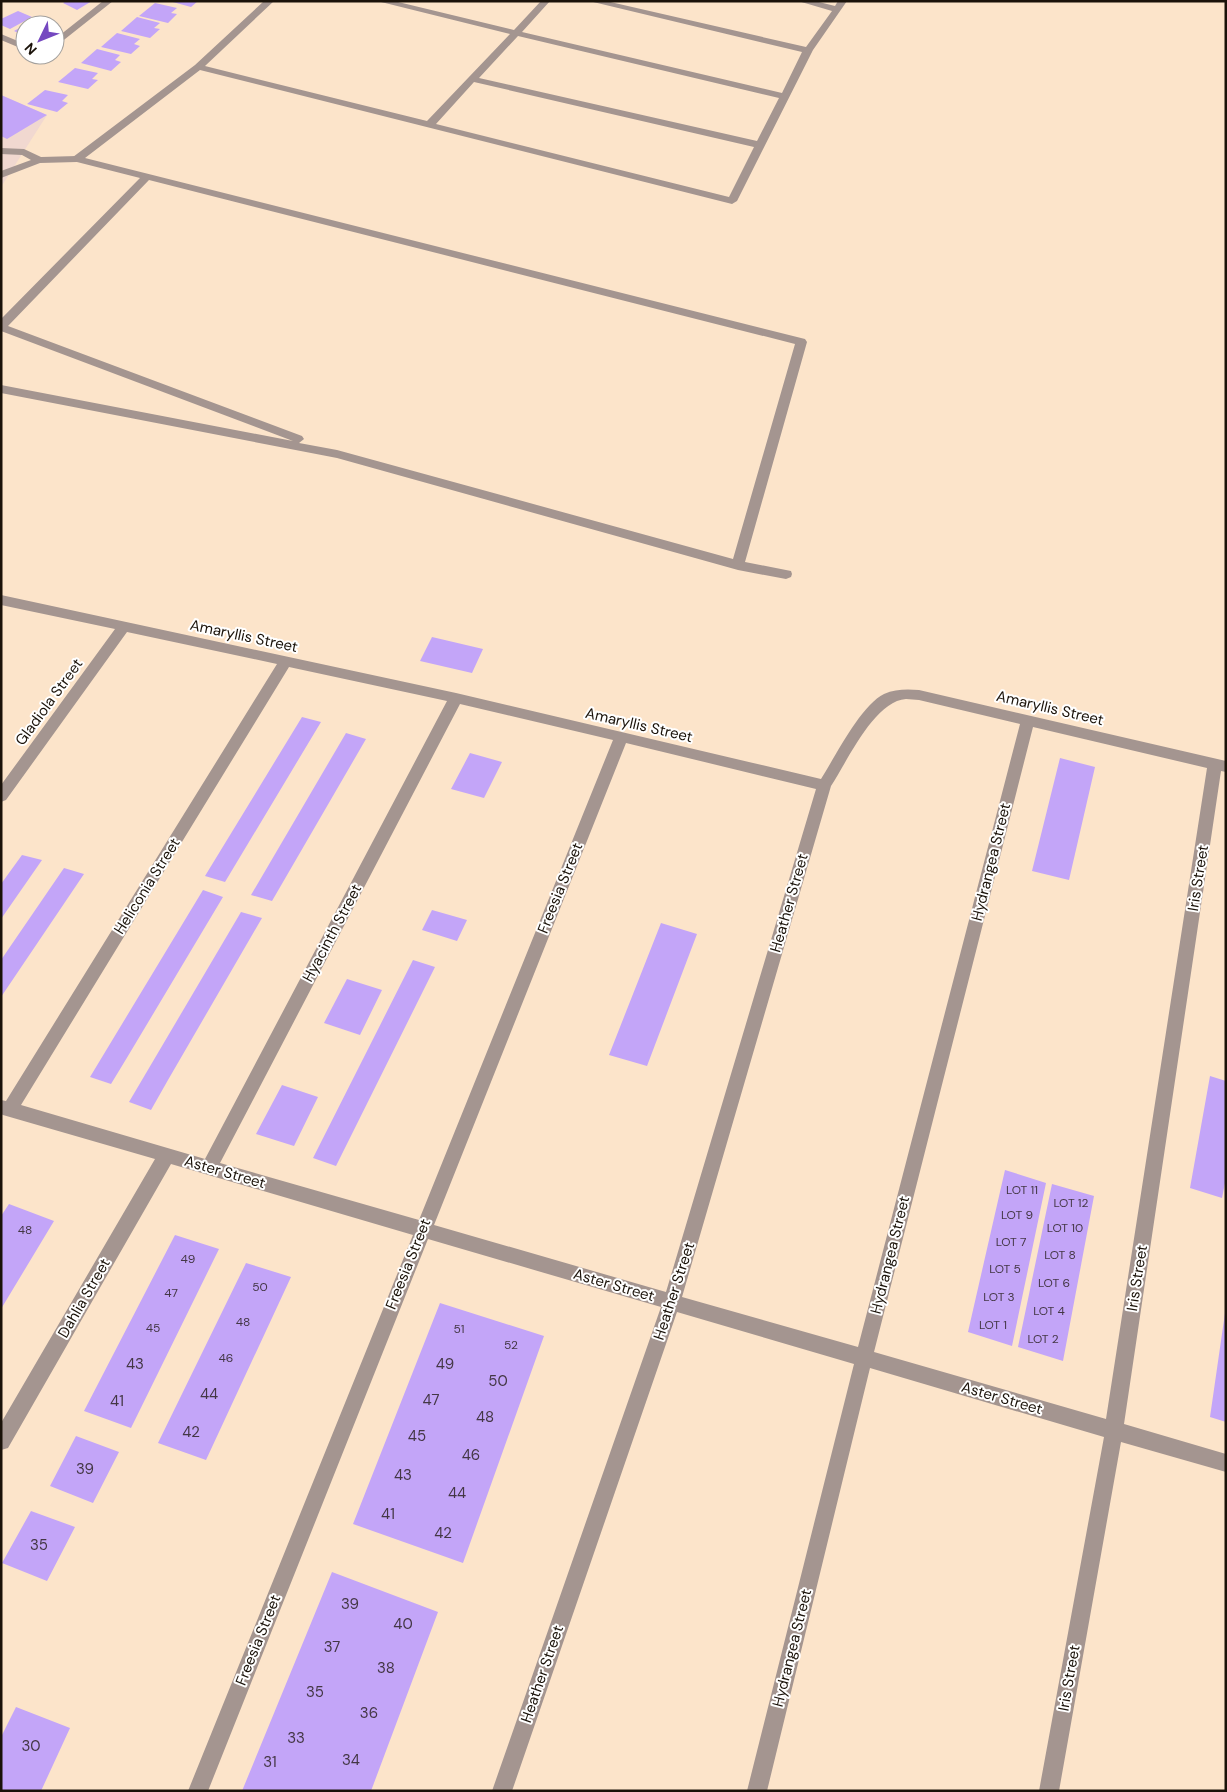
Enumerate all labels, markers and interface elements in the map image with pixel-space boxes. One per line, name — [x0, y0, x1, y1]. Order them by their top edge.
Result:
north arrow — [15, 15, 65, 65]
text: N — [20, 39, 41, 59]
street label: Amaryllis Street — [188, 615, 300, 657]
street label: Gladiola Street — [11, 654, 87, 749]
street label: Amaryllis Street — [994, 686, 1106, 730]
street label: Amaryllis Street — [583, 703, 695, 747]
street label: Hydrangea Street — [967, 801, 1015, 923]
street label: Heliconia Street — [109, 834, 185, 938]
street label: Freesia Street — [533, 840, 587, 936]
street label: Iris Street — [1183, 843, 1213, 913]
street label: Heather Street — [765, 851, 813, 955]
street label: Hyacinth Street — [298, 881, 366, 985]
street label: Aster Street — [182, 1151, 268, 1193]
house number: LOT 11 — [1006, 1182, 1038, 1198]
street label: Hydrangea Street — [866, 1194, 914, 1316]
house number: LOT 12 — [1054, 1195, 1089, 1211]
house number: LOT 9 — [1001, 1207, 1033, 1223]
street label: Freesia Street — [381, 1216, 435, 1312]
house number: LOT 10 — [1047, 1220, 1083, 1236]
house number: 48 — [18, 1222, 32, 1238]
house number: LOT 7 — [996, 1234, 1026, 1250]
street label: Heather Street — [649, 1239, 699, 1342]
street label: Iris Street — [1122, 1243, 1152, 1313]
house number: LOT 8 — [1044, 1247, 1076, 1263]
house number: 49 — [181, 1251, 195, 1267]
street label: Dahlia Street — [53, 1254, 115, 1341]
house number: LOT 5 — [989, 1261, 1021, 1277]
street label: Aster Street — [571, 1264, 657, 1306]
house number: LOT 6 — [1038, 1275, 1070, 1291]
house number: 50 — [252, 1279, 268, 1295]
house number: 47 — [164, 1285, 178, 1301]
house number: LOT 3 — [983, 1289, 1015, 1305]
house number: LOT 4 — [1033, 1303, 1065, 1319]
house number: 48 — [236, 1314, 250, 1330]
house number: LOT 1 — [979, 1317, 1007, 1333]
house number: 45 — [146, 1320, 160, 1336]
house number: 51 — [453, 1321, 465, 1337]
house number: LOT 2 — [1027, 1331, 1059, 1347]
house number: 52 — [504, 1337, 518, 1353]
house number: 46 — [219, 1350, 233, 1366]
house number: 43 — [126, 1354, 144, 1374]
house number: 49 — [436, 1354, 454, 1374]
house number: 50 — [488, 1371, 508, 1391]
street label: Aster Street — [959, 1377, 1045, 1419]
house number: 44 — [200, 1384, 218, 1404]
house number: 47 — [422, 1390, 440, 1410]
house number: 41 — [110, 1391, 124, 1411]
house number: 48 — [476, 1407, 494, 1427]
house number: 42 — [182, 1422, 200, 1442]
house number: 45 — [408, 1426, 426, 1446]
house number: 46 — [462, 1445, 480, 1465]
house number: 39 — [76, 1459, 94, 1479]
house number: 43 — [394, 1465, 412, 1485]
house number: 44 — [448, 1483, 466, 1503]
house number: 41 — [381, 1504, 395, 1524]
house number: 42 — [434, 1523, 452, 1543]
house number: 35 — [30, 1535, 48, 1555]
street label: Hydrangea Street — [768, 1587, 816, 1709]
street label: Freesia Street — [231, 1592, 285, 1688]
house number: 39 — [341, 1594, 359, 1614]
house number: 40 — [393, 1614, 413, 1634]
street label: Heather Street — [516, 1623, 568, 1725]
house number: 37 — [324, 1637, 340, 1657]
street label: Iris Street — [1053, 1643, 1085, 1713]
house number: 38 — [377, 1658, 395, 1678]
house number: 35 — [306, 1682, 324, 1702]
house number: 36 — [360, 1703, 378, 1723]
house number: 33 — [287, 1728, 305, 1748]
house number: 30 — [21, 1736, 41, 1756]
house number: 34 — [342, 1750, 360, 1770]
house number: 31 — [263, 1752, 277, 1772]

